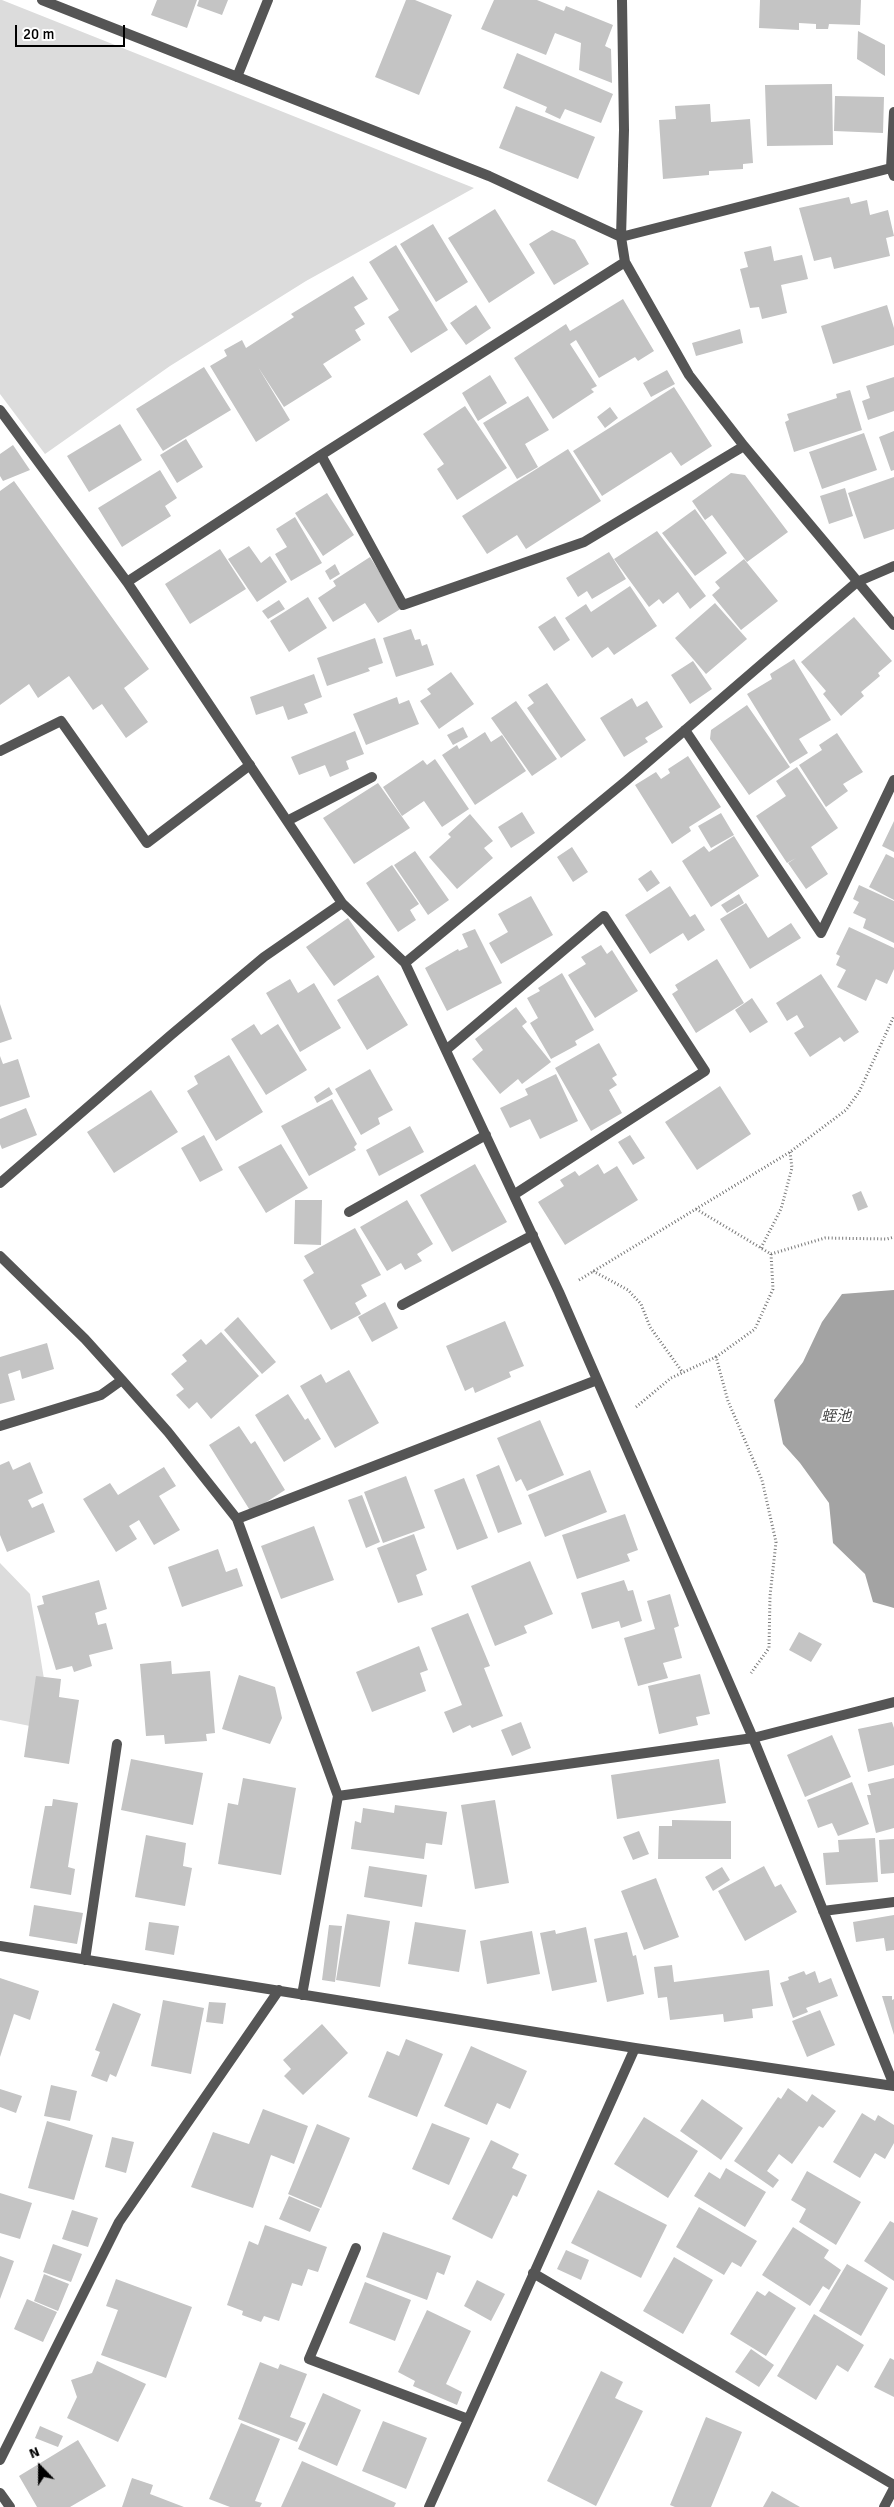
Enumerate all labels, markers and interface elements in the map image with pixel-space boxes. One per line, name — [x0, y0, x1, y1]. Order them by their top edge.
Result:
scale bar — [18, 15, 128, 47]
text: 20 m — [23, 25, 54, 43]
water label: 蛭池 — [821, 1408, 851, 1426]
north arrow — [15, 2442, 65, 2492]
text: N — [26, 2443, 42, 2462]

